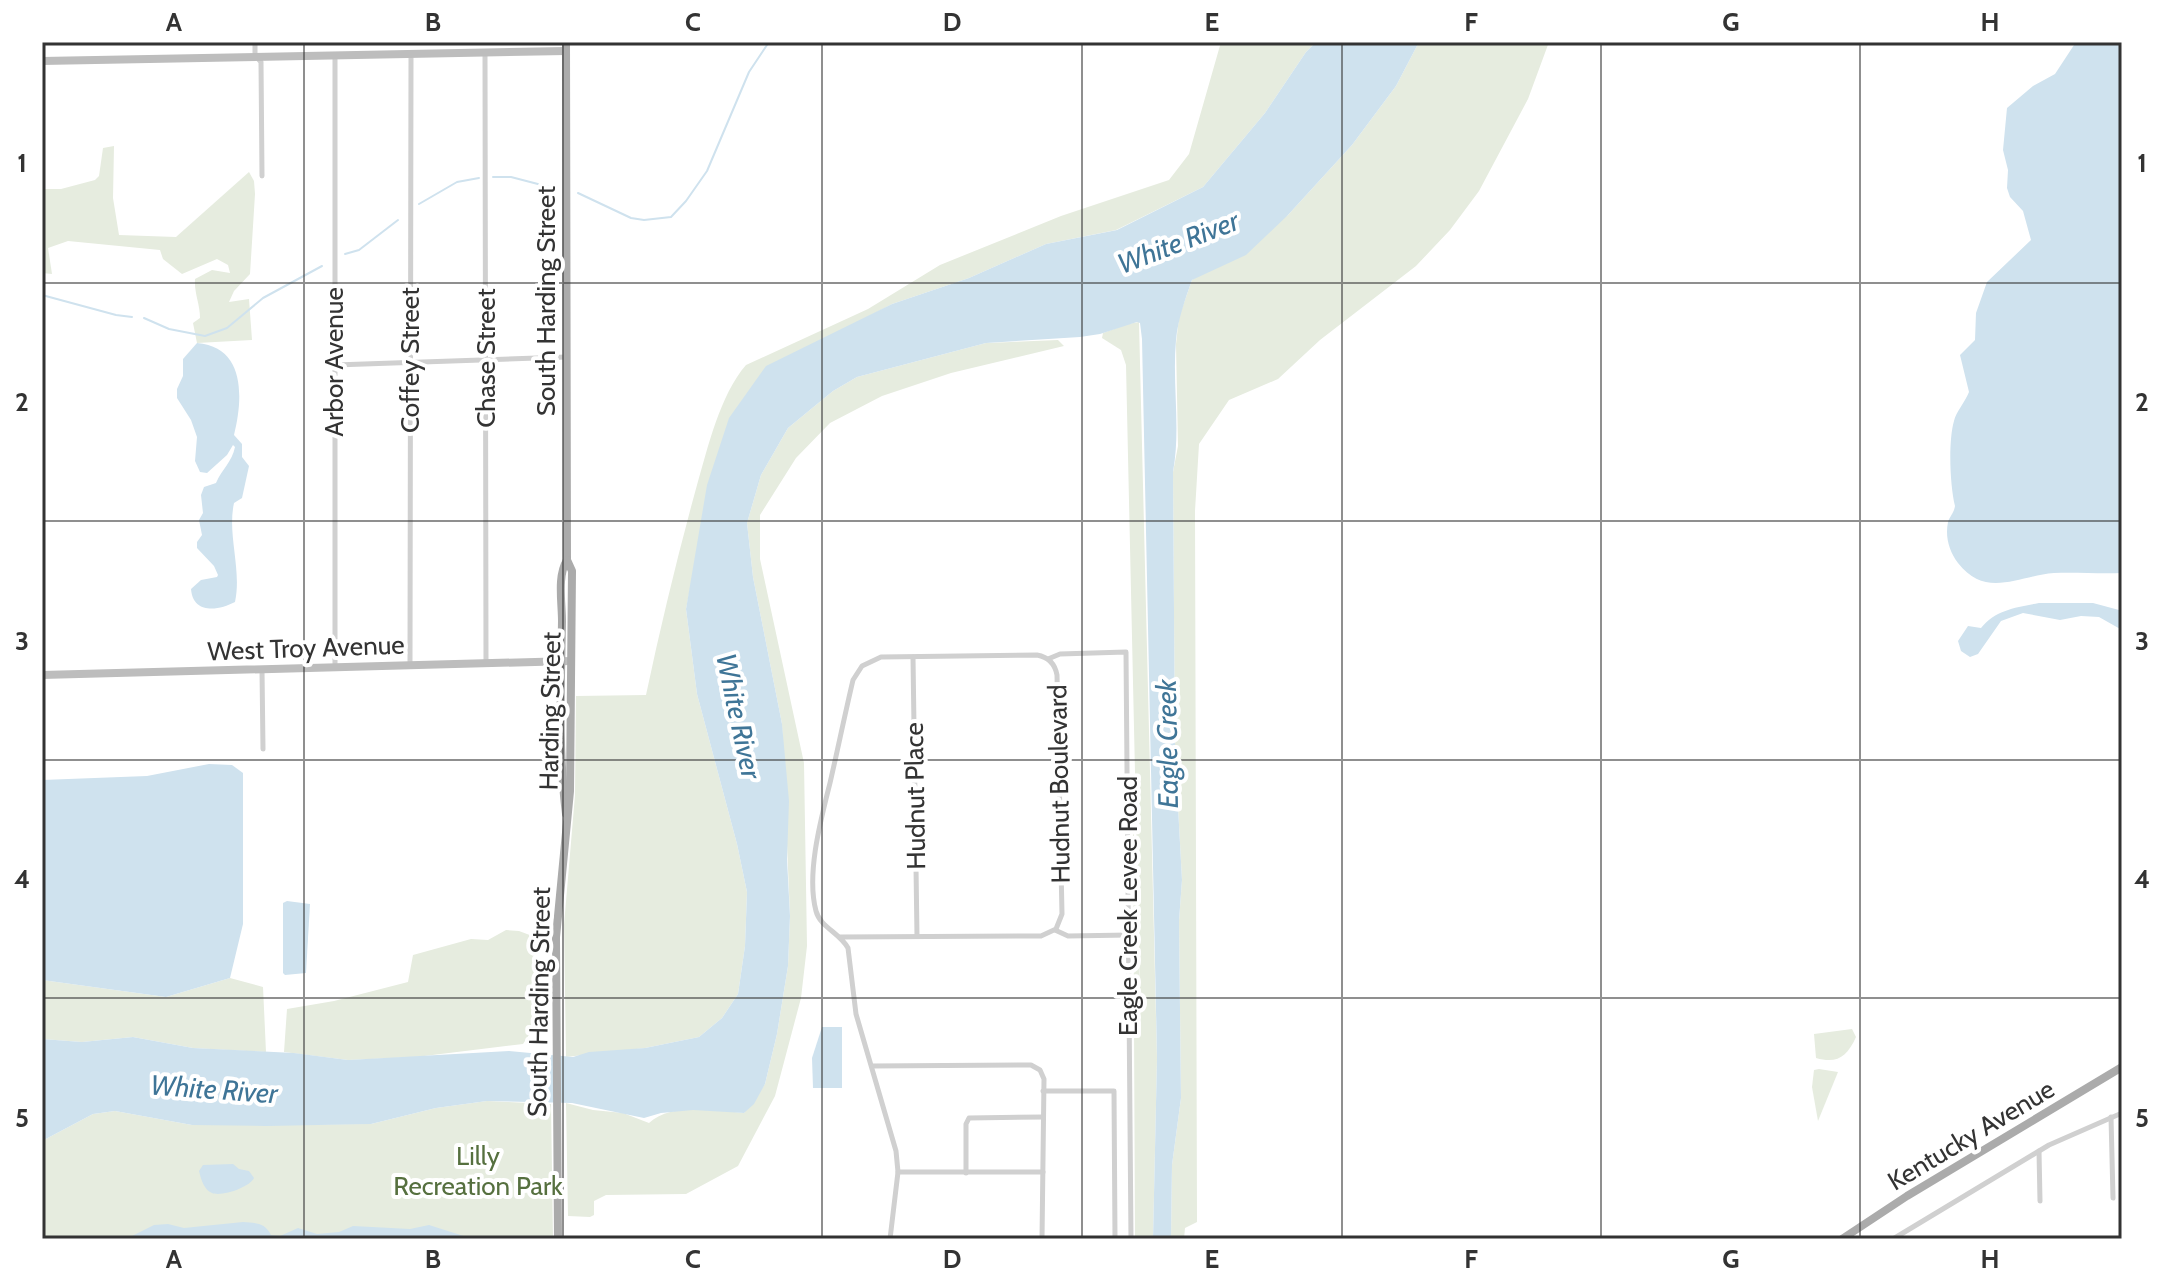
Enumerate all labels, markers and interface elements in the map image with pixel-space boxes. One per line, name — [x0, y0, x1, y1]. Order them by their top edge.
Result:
text: A — [166, 6, 183, 38]
text: B — [425, 6, 441, 38]
text: C — [685, 6, 701, 38]
text: D — [943, 6, 961, 38]
text: E — [1205, 6, 1219, 38]
text: F — [1464, 6, 1478, 38]
text: G — [1722, 6, 1740, 38]
text: H — [1981, 6, 1999, 38]
text: 1 — [17, 147, 27, 179]
text: 1 — [2137, 147, 2147, 179]
street label: South Harding Street — [530, 186, 562, 416]
water label: White River — [1113, 203, 1245, 281]
street label: Arbor Avenue — [318, 287, 350, 437]
street label: Coffey Street — [394, 287, 426, 433]
street label: Chase Street — [470, 288, 502, 428]
text: 2 — [15, 386, 29, 418]
text: 2 — [2135, 386, 2149, 418]
text: 3 — [15, 625, 29, 657]
text: 3 — [2135, 625, 2149, 657]
street label: West Troy Avenue — [207, 629, 405, 667]
street label: Harding Street — [533, 631, 567, 791]
water label: White River — [709, 650, 769, 783]
water label: Eagle Creek — [1149, 678, 1185, 809]
street label: Hudnut Boulevard — [1041, 684, 1077, 884]
street label: Hudnut Place — [898, 722, 932, 870]
street label: Eagle Creek Levee Road — [1112, 776, 1144, 1036]
text: 4 — [14, 863, 30, 895]
text: 4 — [2134, 863, 2150, 895]
street label: South Harding Street — [521, 886, 557, 1117]
water label: White River — [149, 1068, 280, 1110]
street label: Kentucky Avenue — [1882, 1073, 2060, 1197]
text: 5 — [15, 1102, 29, 1134]
text: 5 — [2135, 1102, 2149, 1134]
park label: Lilly Recreation Park — [393, 1140, 563, 1202]
text: A — [166, 1243, 183, 1275]
text: B — [425, 1243, 441, 1275]
text: C — [685, 1243, 701, 1275]
text: D — [943, 1243, 961, 1275]
text: E — [1205, 1243, 1219, 1275]
text: F — [1464, 1243, 1478, 1275]
text: G — [1722, 1243, 1740, 1275]
text: H — [1981, 1243, 1999, 1275]

